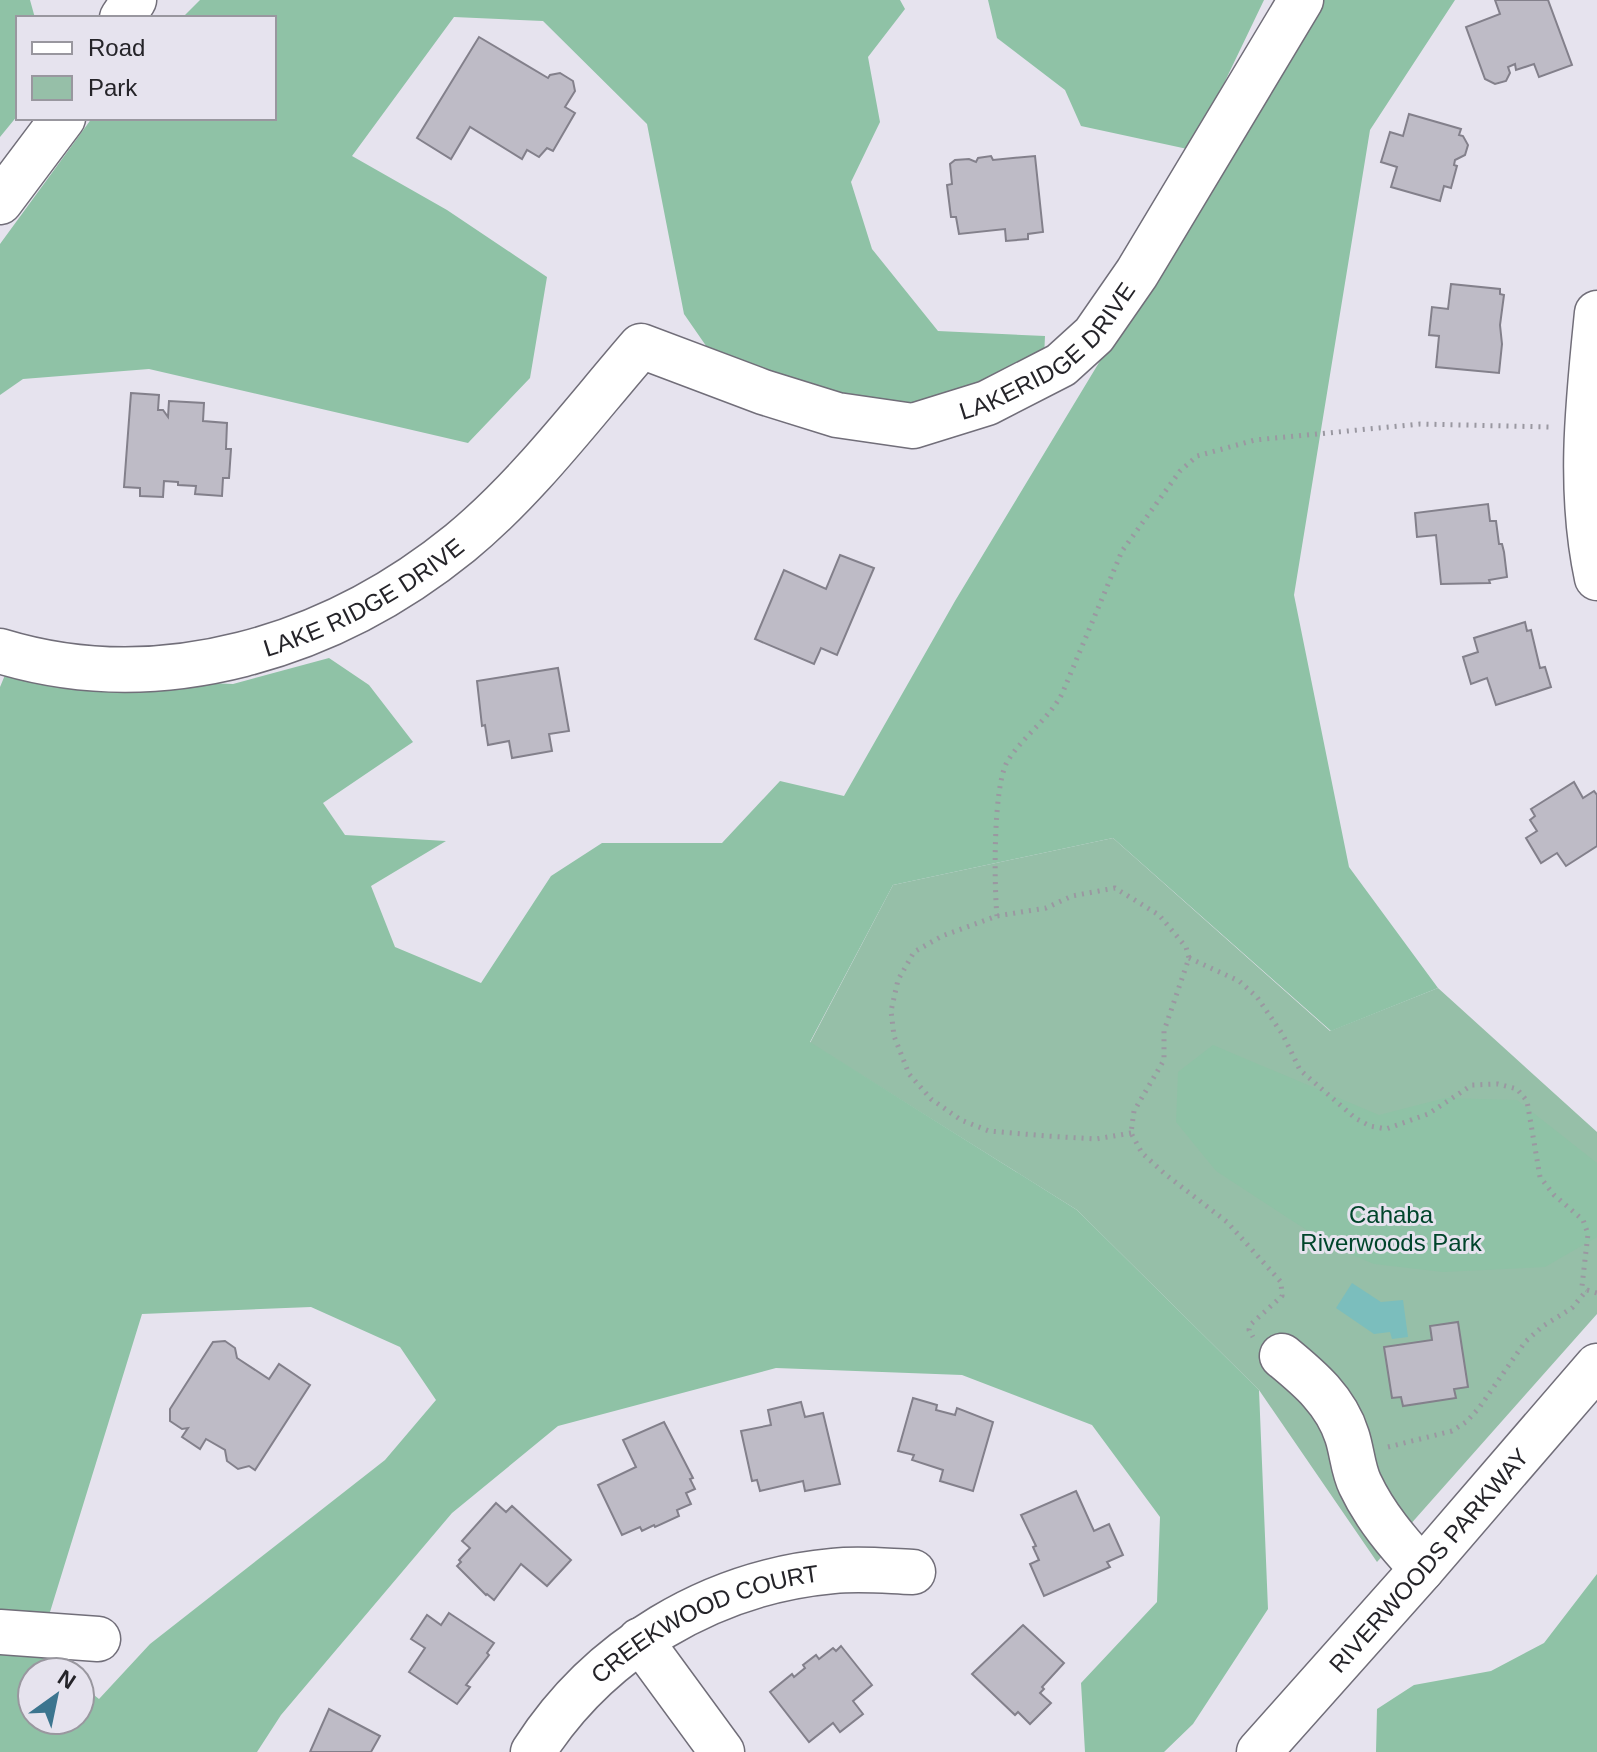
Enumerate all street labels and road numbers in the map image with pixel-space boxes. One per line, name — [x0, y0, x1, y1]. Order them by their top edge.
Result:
street label: LAKERIDGE DRIVE — [956, 277, 1140, 424]
street label: LAKE RIDGE DRIVE — [260, 532, 469, 661]
street label: RIVERWOODS PARKWAY — [1323, 1443, 1534, 1678]
street label: CREEKWOOD COURT — [585, 1559, 821, 1688]

